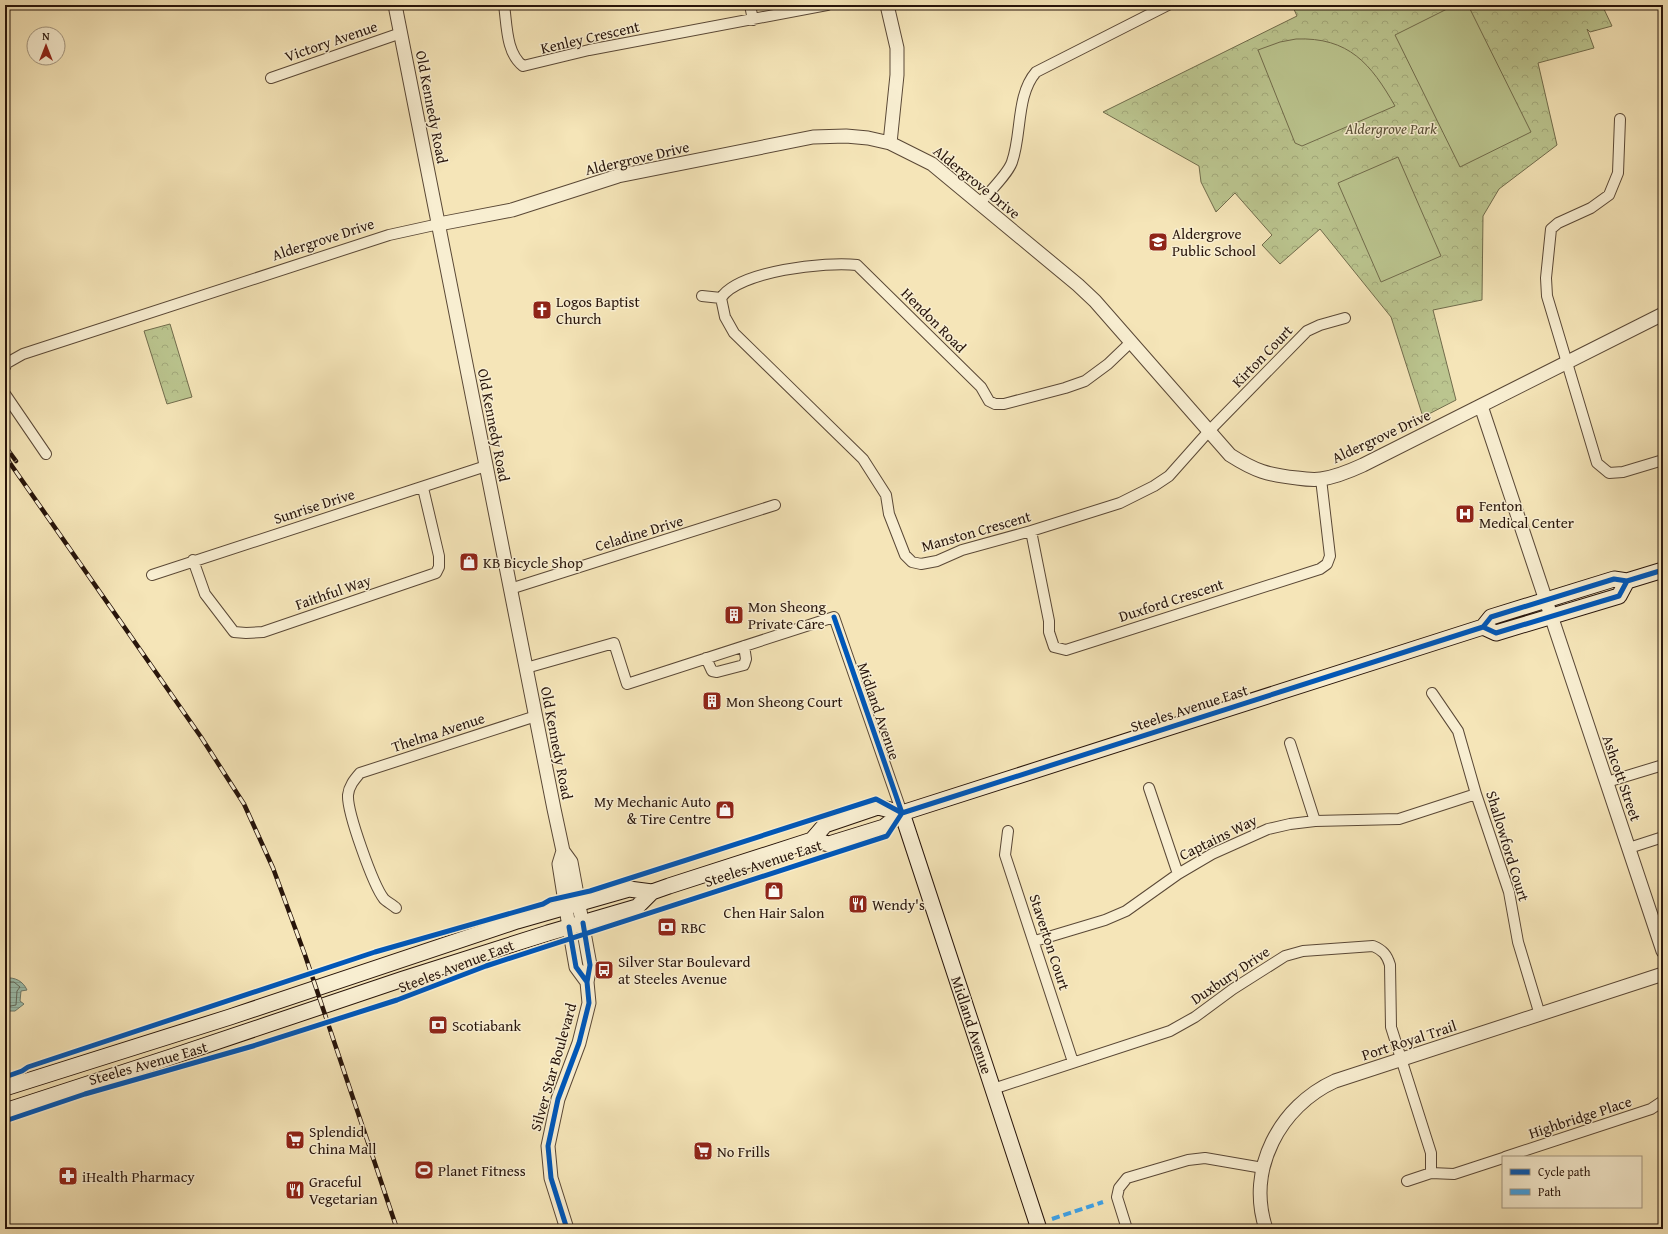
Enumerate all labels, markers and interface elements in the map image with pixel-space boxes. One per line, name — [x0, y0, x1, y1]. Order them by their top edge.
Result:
street label: Victory Avenue — [282, 15, 380, 67]
street label: Kenley Crescent — [538, 15, 642, 59]
north arrow — [26, 26, 66, 66]
text: N — [42, 28, 50, 44]
street label: Old Kennedy Road — [411, 49, 453, 165]
park label: Aldergrove Park — [1344, 118, 1437, 139]
street label: Aldergrove Drive — [583, 136, 691, 180]
street label: Aldergrove Drive — [929, 140, 1025, 224]
street label: Aldergrove Drive — [269, 213, 377, 265]
place label: Aldergrove Public School — [1172, 223, 1256, 261]
school or university icon: Aldergrove Public School — [1147, 231, 1169, 253]
street label: Hendon Road — [897, 283, 971, 357]
place label: Logos Baptist Church — [556, 291, 640, 329]
church icon: Logos Baptist Church — [531, 299, 553, 321]
street label: Kirton Court — [1227, 320, 1298, 392]
street label: Old Kennedy Road — [473, 367, 515, 483]
street label: Aldergrove Drive — [1328, 404, 1434, 468]
street label: Sunrise Drive — [271, 483, 357, 529]
place label: Fenton Medical Center — [1479, 495, 1574, 533]
hospital icon: Fenton Medical Center — [1454, 503, 1476, 525]
street label: Manston Crescent — [919, 505, 1034, 557]
street label: Celadine Drive — [592, 510, 686, 556]
shop icon: KB Bicycle Shop — [458, 551, 480, 573]
place label: KB Bicycle Shop — [483, 552, 583, 573]
street label: Faithful Way — [292, 569, 374, 615]
street label: Duxford Crescent — [1116, 573, 1227, 627]
place label: Mon Sheong Private Care — [748, 596, 827, 634]
building icon: Mon Sheong Private Care — [723, 604, 745, 626]
street label: Midland Avenue — [853, 660, 905, 762]
street label: Steeles Avenue East — [1127, 679, 1251, 737]
street label: Old Kennedy Road — [536, 685, 578, 801]
building icon: Mon Sheong Court — [701, 690, 723, 712]
place label: Mon Sheong Court — [726, 691, 843, 712]
street label: Thelma Avenue — [389, 707, 487, 757]
street label: Ashcott Street — [1597, 732, 1647, 824]
street label: Shallowford Court — [1481, 788, 1535, 905]
place label: My Mechanic Auto & Tire Centre — [594, 791, 711, 829]
shop icon: My Mechanic Auto & Tire Centre — [714, 799, 736, 821]
street label: Captains Way — [1175, 809, 1261, 865]
street label: Steeles Avenue East — [701, 834, 825, 892]
shop icon: Chen Hair Salon — [763, 880, 785, 902]
street label: Staverton Court — [1025, 891, 1076, 993]
restaurant icon: Wendy's — [847, 893, 869, 915]
place label: Wendy's — [872, 894, 925, 915]
place label: Chen Hair Salon — [724, 902, 825, 923]
bank icon: RBC — [656, 916, 678, 938]
place label: RBC — [681, 917, 706, 938]
street label: Steeles Avenue East — [395, 934, 518, 998]
street label: Duxbury Drive — [1186, 941, 1274, 1009]
place label: Silver Star Boulevard at Steeles Avenue — [618, 951, 750, 989]
bus stop icon: Silver Star Boulevard at Steeles Avenue — [593, 959, 615, 981]
street label: Midland Avenue — [946, 973, 998, 1077]
street label: Silver Star Boulevard — [525, 1000, 581, 1134]
bank icon: Scotiabank — [427, 1014, 449, 1036]
place label: Scotiabank — [452, 1015, 522, 1036]
street label: Port Royal Trail — [1359, 1015, 1459, 1065]
street label: Steeles Avenue East — [86, 1036, 210, 1090]
street label: Highbridge Place — [1526, 1090, 1634, 1144]
place label: Splendid China Mall — [309, 1121, 376, 1159]
supermarket icon: Splendid China Mall — [284, 1129, 306, 1151]
supermarket icon: No Frills — [692, 1140, 714, 1162]
place label: No Frills — [717, 1141, 770, 1162]
legend — [1502, 1156, 1642, 1208]
sports icon: Planet Fitness — [413, 1159, 435, 1181]
place label: Planet Fitness — [438, 1160, 526, 1181]
text: Cycle path — [1538, 1163, 1591, 1180]
pharmacy icon: iHealth Pharmacy — [57, 1165, 79, 1187]
place label: iHealth Pharmacy — [82, 1166, 195, 1187]
place label: Graceful Vegetarian — [309, 1171, 378, 1209]
restaurant icon: Graceful Vegetarian — [284, 1179, 306, 1201]
text: Path — [1538, 1183, 1561, 1200]

